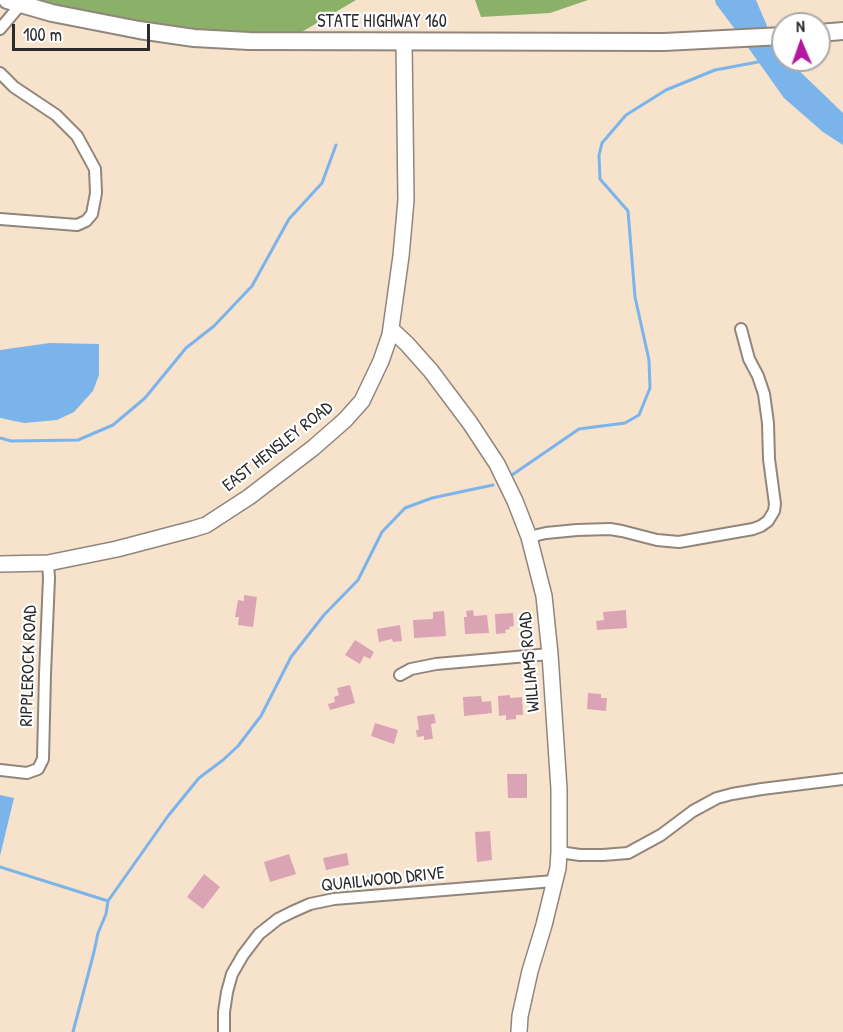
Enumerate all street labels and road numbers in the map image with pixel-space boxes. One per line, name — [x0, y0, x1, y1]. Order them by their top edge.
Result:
street label: STATE HIGHWAY 160 — [317, 11, 447, 33]
street label: EAST HENSLEY ROAD — [219, 397, 337, 497]
street label: RIPPLEROCK ROAD — [16, 605, 42, 727]
street label: WILLIAMS ROAD — [515, 611, 545, 713]
street label: QUAILWOOD DRIVE — [320, 863, 446, 897]

